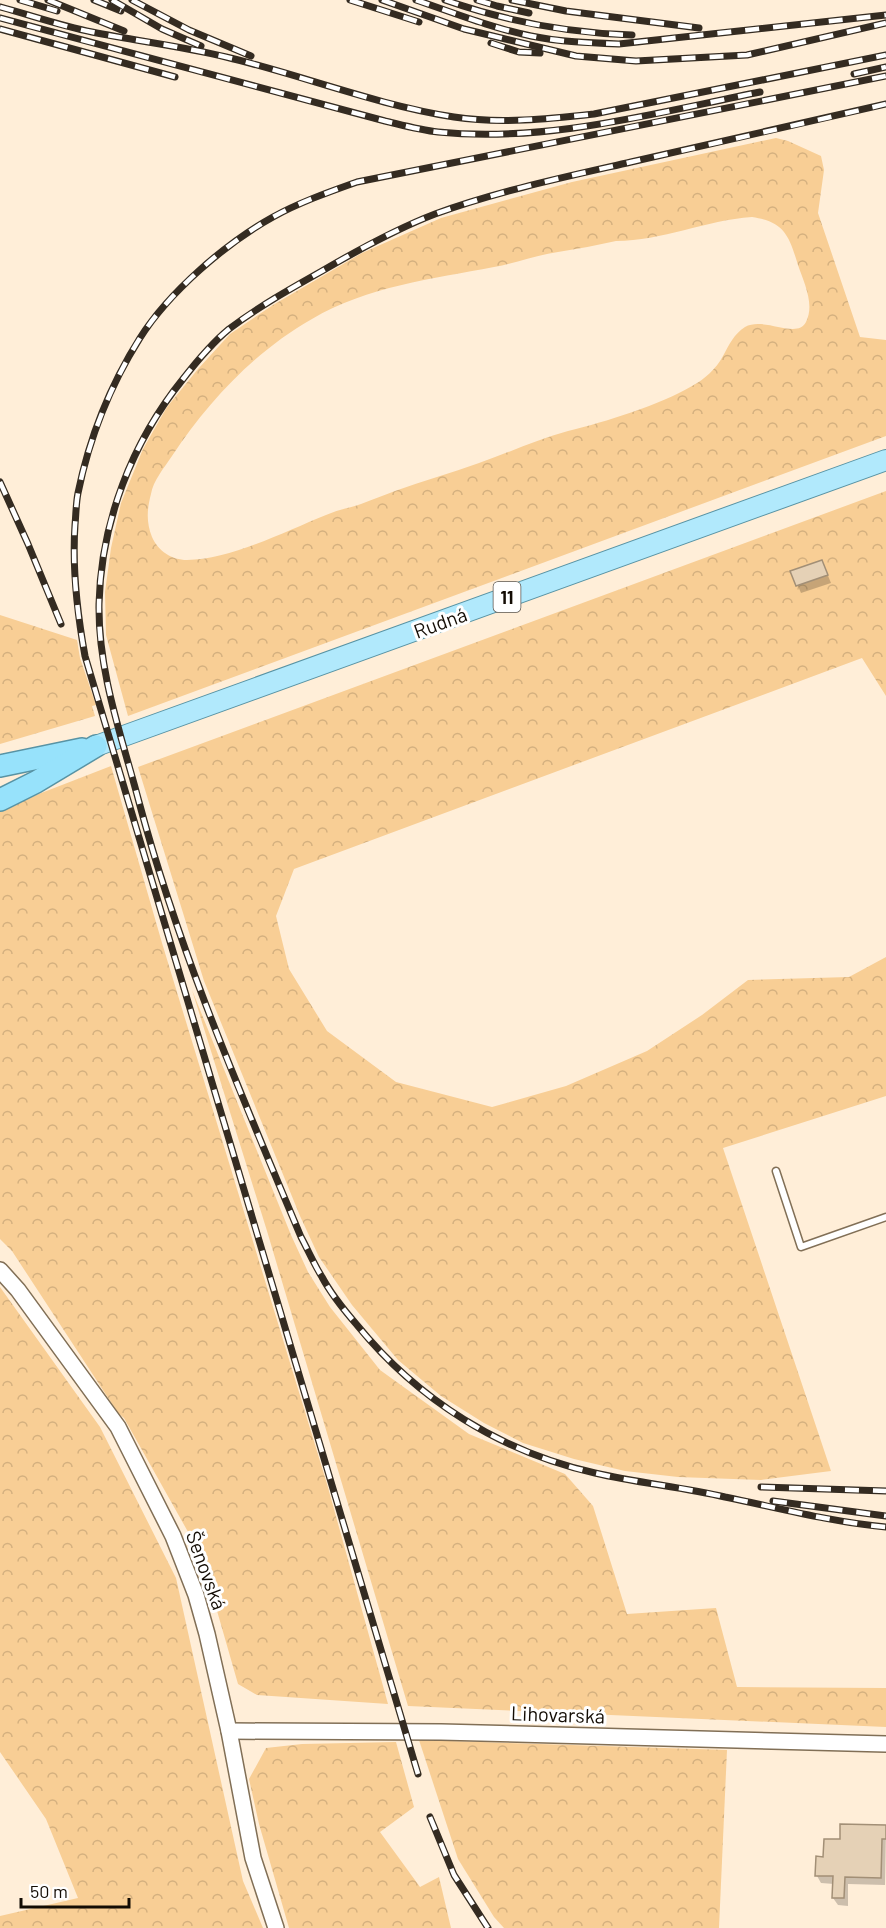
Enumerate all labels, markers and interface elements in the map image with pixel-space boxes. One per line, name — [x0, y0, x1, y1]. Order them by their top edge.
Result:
road number: 11 — [494, 582, 520, 612]
street label: Rudná — [410, 601, 470, 643]
street label: Šenovská — [182, 1527, 232, 1613]
street label: Lihovarská — [511, 1700, 605, 1728]
scale bar — [21, 1871, 129, 1909]
text: 50 m — [30, 1880, 68, 1902]

